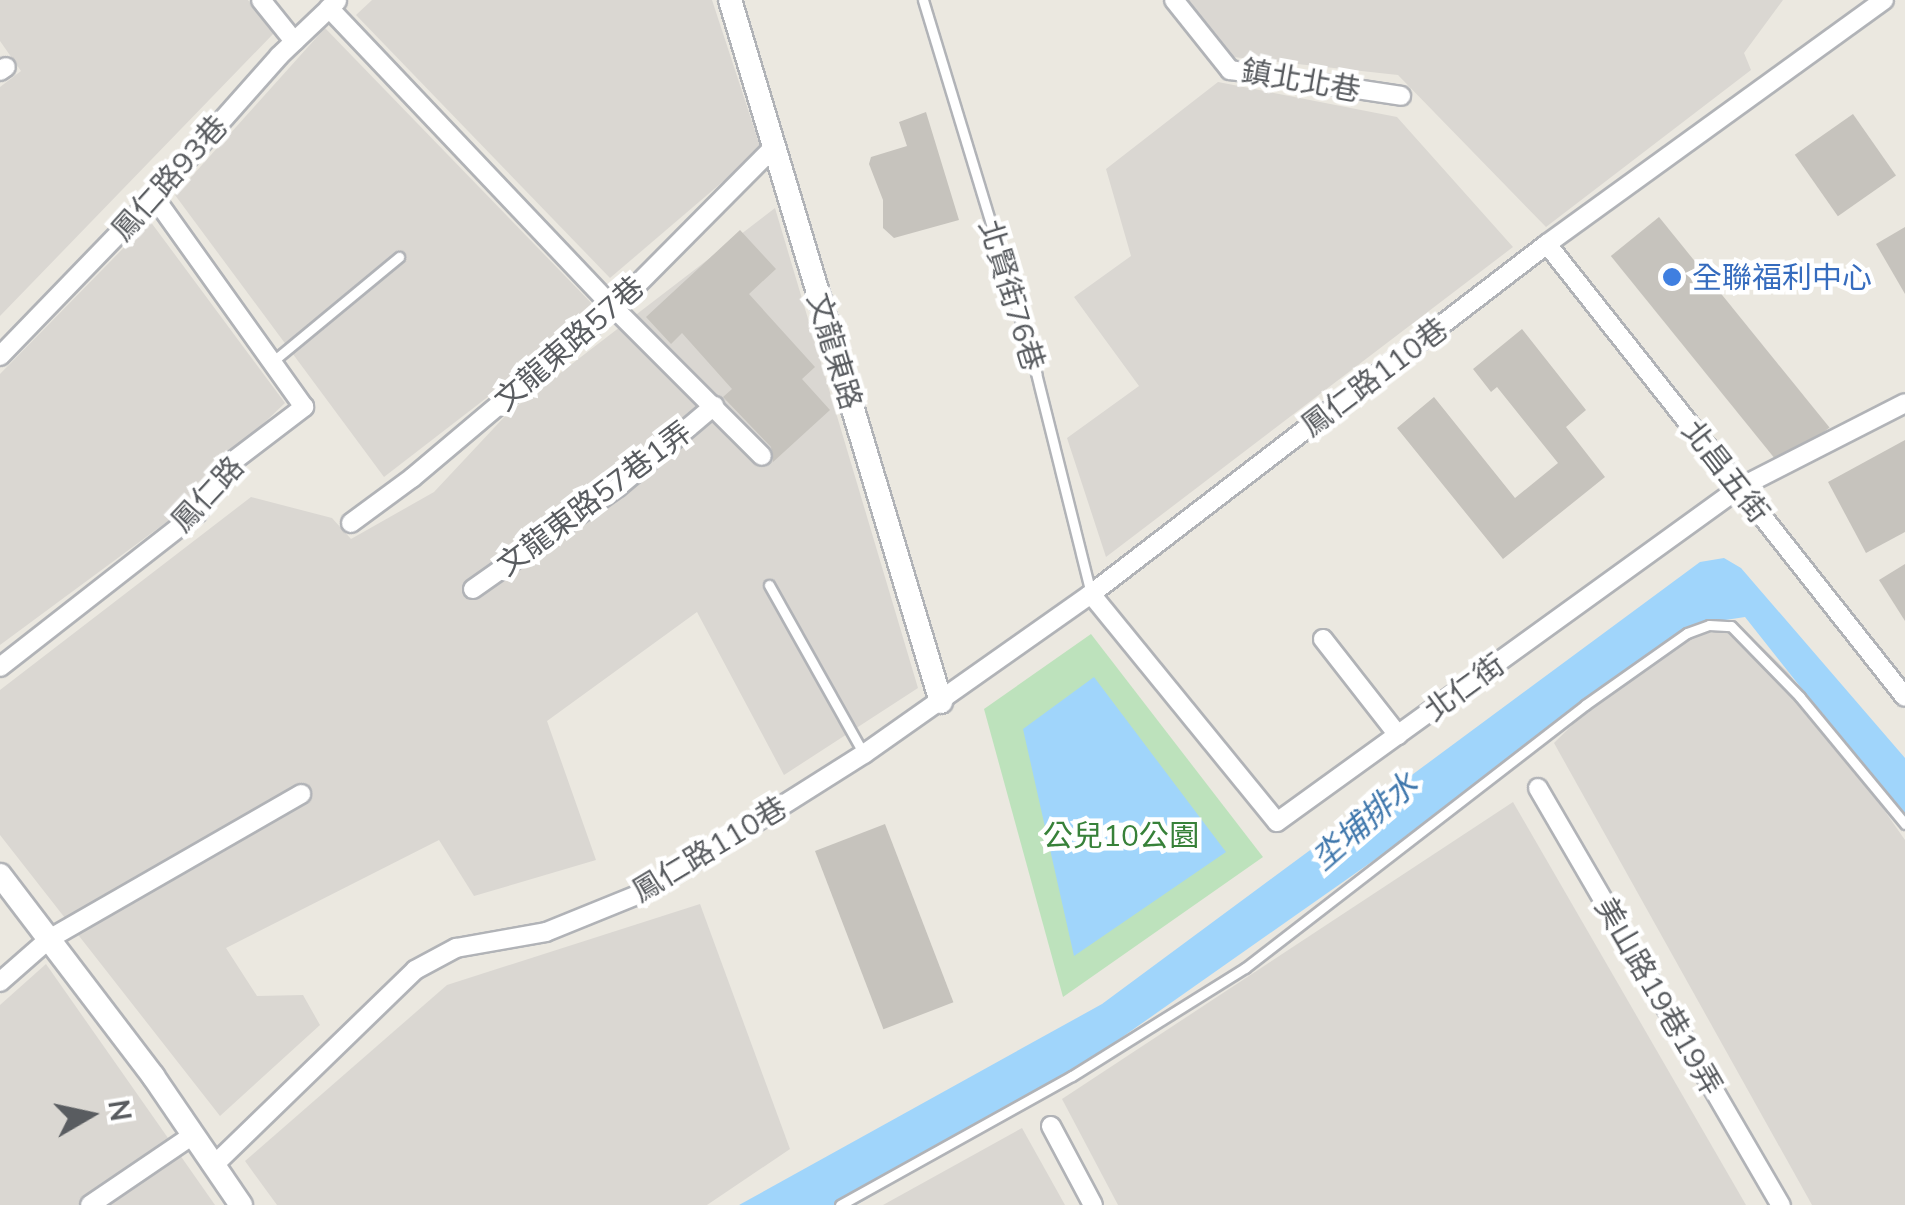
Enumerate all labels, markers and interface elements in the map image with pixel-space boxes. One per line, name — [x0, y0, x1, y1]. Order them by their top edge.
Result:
street label: 鎮北北巷 — [1239, 52, 1363, 108]
street label: 鳳仁路93巷 — [103, 108, 235, 248]
street label: 北賢街76巷 — [972, 215, 1052, 375]
place label: 全聯福利中心 — [1692, 259, 1872, 295]
marker: 全聯福利中心 — [1661, 266, 1683, 288]
street label: 文龍東路57巷 — [487, 268, 651, 418]
street label: 文龍東路 — [800, 288, 870, 414]
street label: 鳳仁路110巷 — [1294, 310, 1454, 444]
street label: 文龍東路57巷1弄 — [490, 413, 698, 583]
street label: 北昌五街 — [1675, 413, 1777, 529]
street label: 鳳仁路 — [163, 449, 251, 539]
street label: 北仁街 — [1417, 646, 1511, 728]
water label: 坔埔排水 — [1303, 765, 1425, 877]
street label: 鳳仁路110巷 — [625, 789, 793, 909]
park label: 公兒10公園 — [1043, 817, 1199, 853]
street label: 美山路19巷19弄 — [1588, 891, 1730, 1101]
north arrow — [40, 1065, 140, 1165]
text: N — [101, 1097, 139, 1123]

